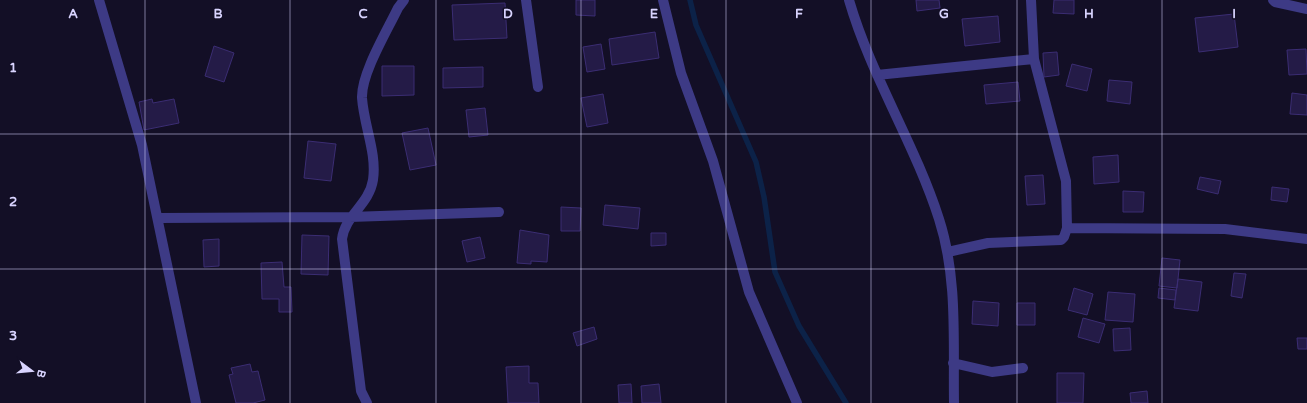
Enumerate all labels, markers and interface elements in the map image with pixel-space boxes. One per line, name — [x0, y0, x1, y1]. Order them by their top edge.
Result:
text: A — [68, 6, 78, 22]
text: B — [213, 6, 223, 22]
text: C — [358, 6, 368, 22]
text: D — [503, 6, 513, 22]
text: E — [650, 6, 658, 22]
text: F — [795, 6, 803, 22]
text: G — [939, 6, 949, 22]
text: H — [1084, 6, 1094, 22]
text: I — [1232, 6, 1236, 22]
text: 1 — [9, 60, 17, 76]
text: 2 — [9, 194, 17, 210]
text: 3 — [9, 328, 17, 344]
north arrow — [12, 351, 52, 391]
text: B — [34, 368, 48, 379]

